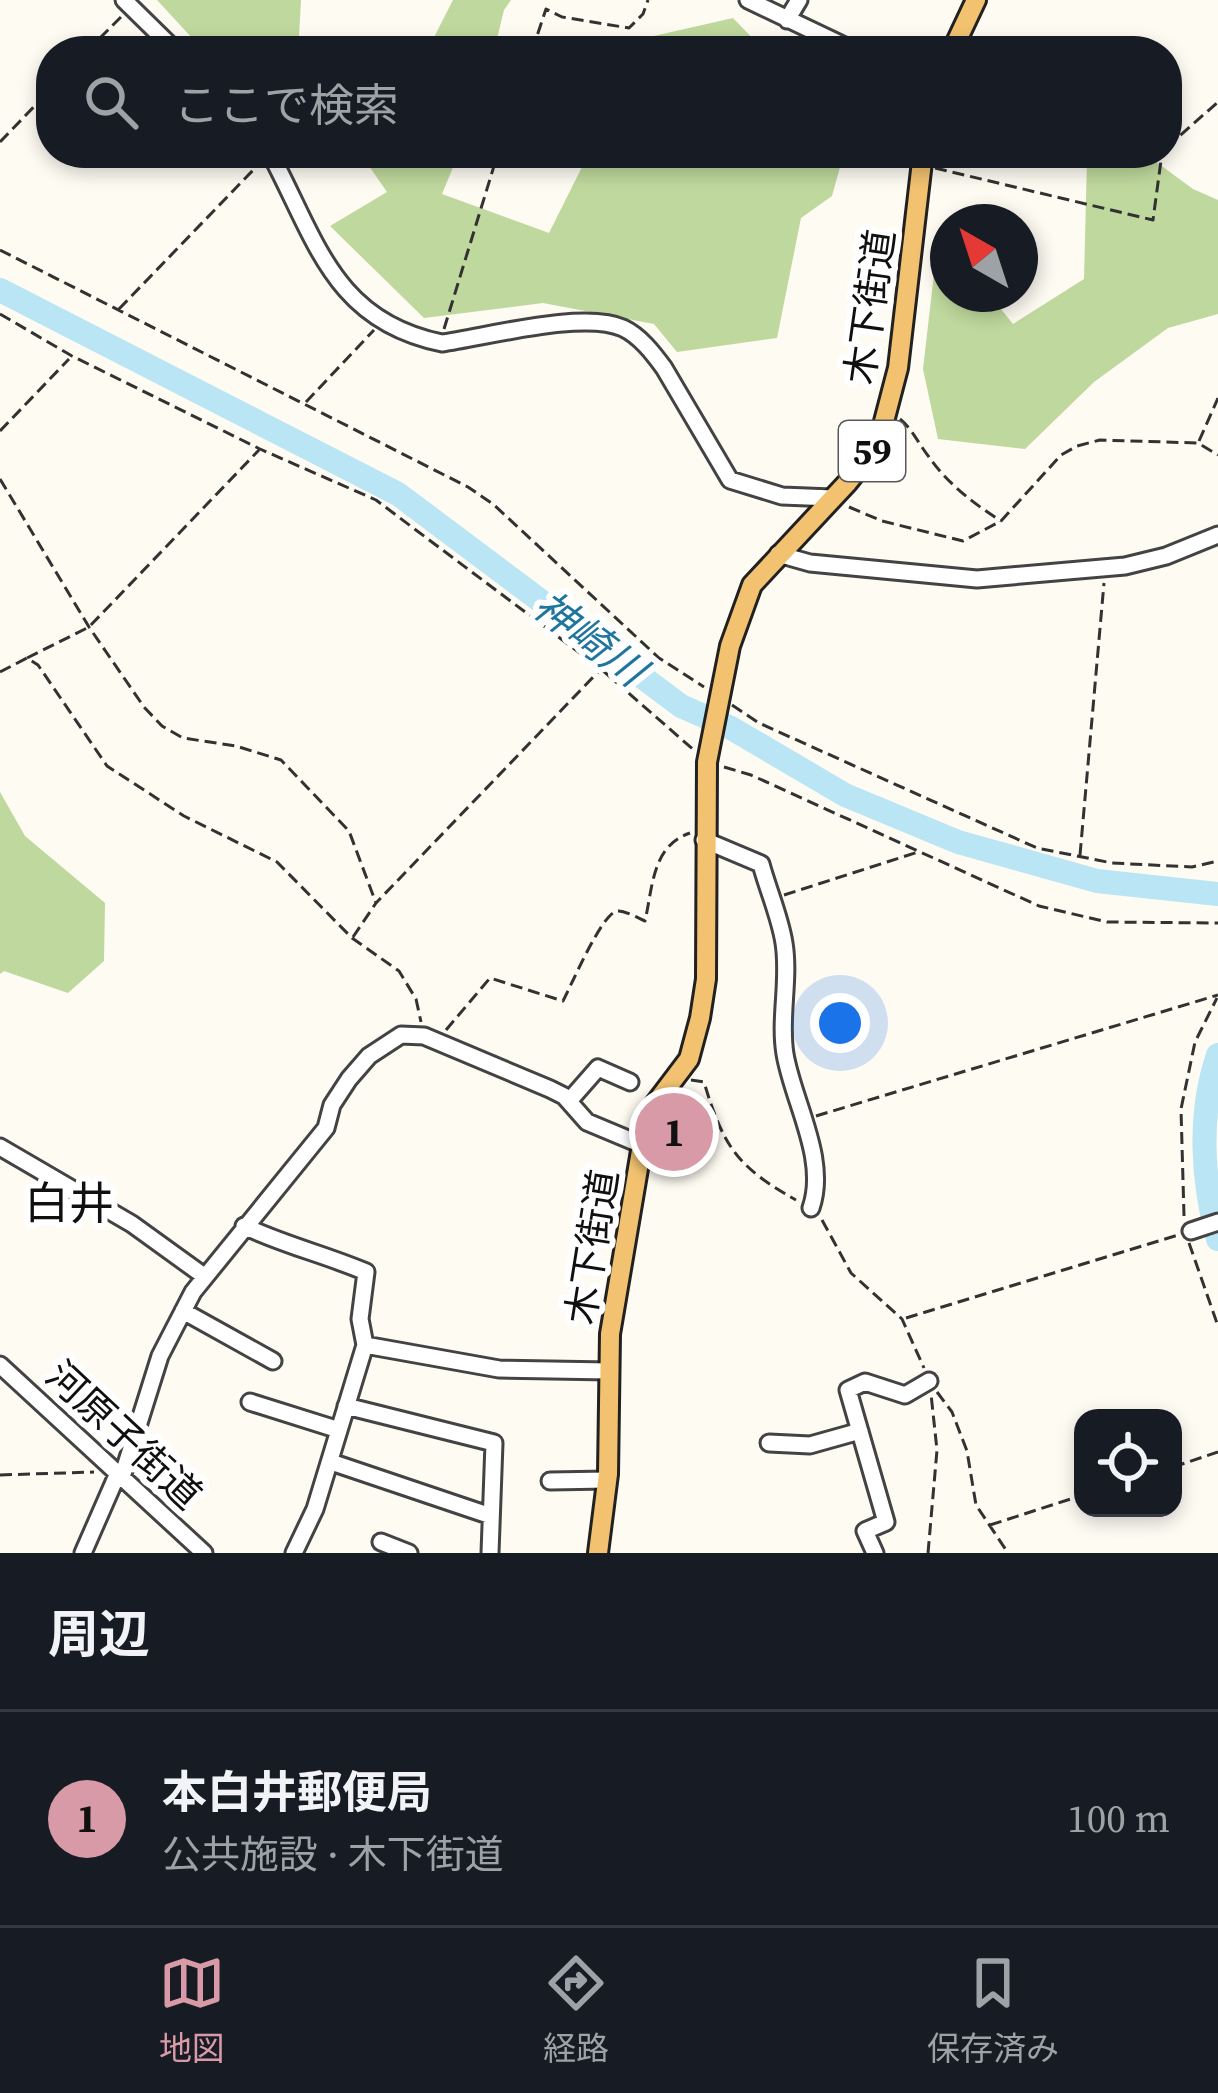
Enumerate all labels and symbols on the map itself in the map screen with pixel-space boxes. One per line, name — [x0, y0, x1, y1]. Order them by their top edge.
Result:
north arrow — [930, 204, 1038, 312]
street label: 木下街道 — [833, 226, 907, 388]
road number: 59 — [839, 421, 905, 481]
water label: 神崎川 — [522, 577, 661, 701]
your location — [810, 993, 870, 1053]
pin: 1 — [635, 1087, 713, 1177]
street label: 木下街道 — [554, 1166, 630, 1328]
district label: 白井 — [24, 1172, 114, 1234]
street label: 河原子街道 — [35, 1349, 213, 1521]

